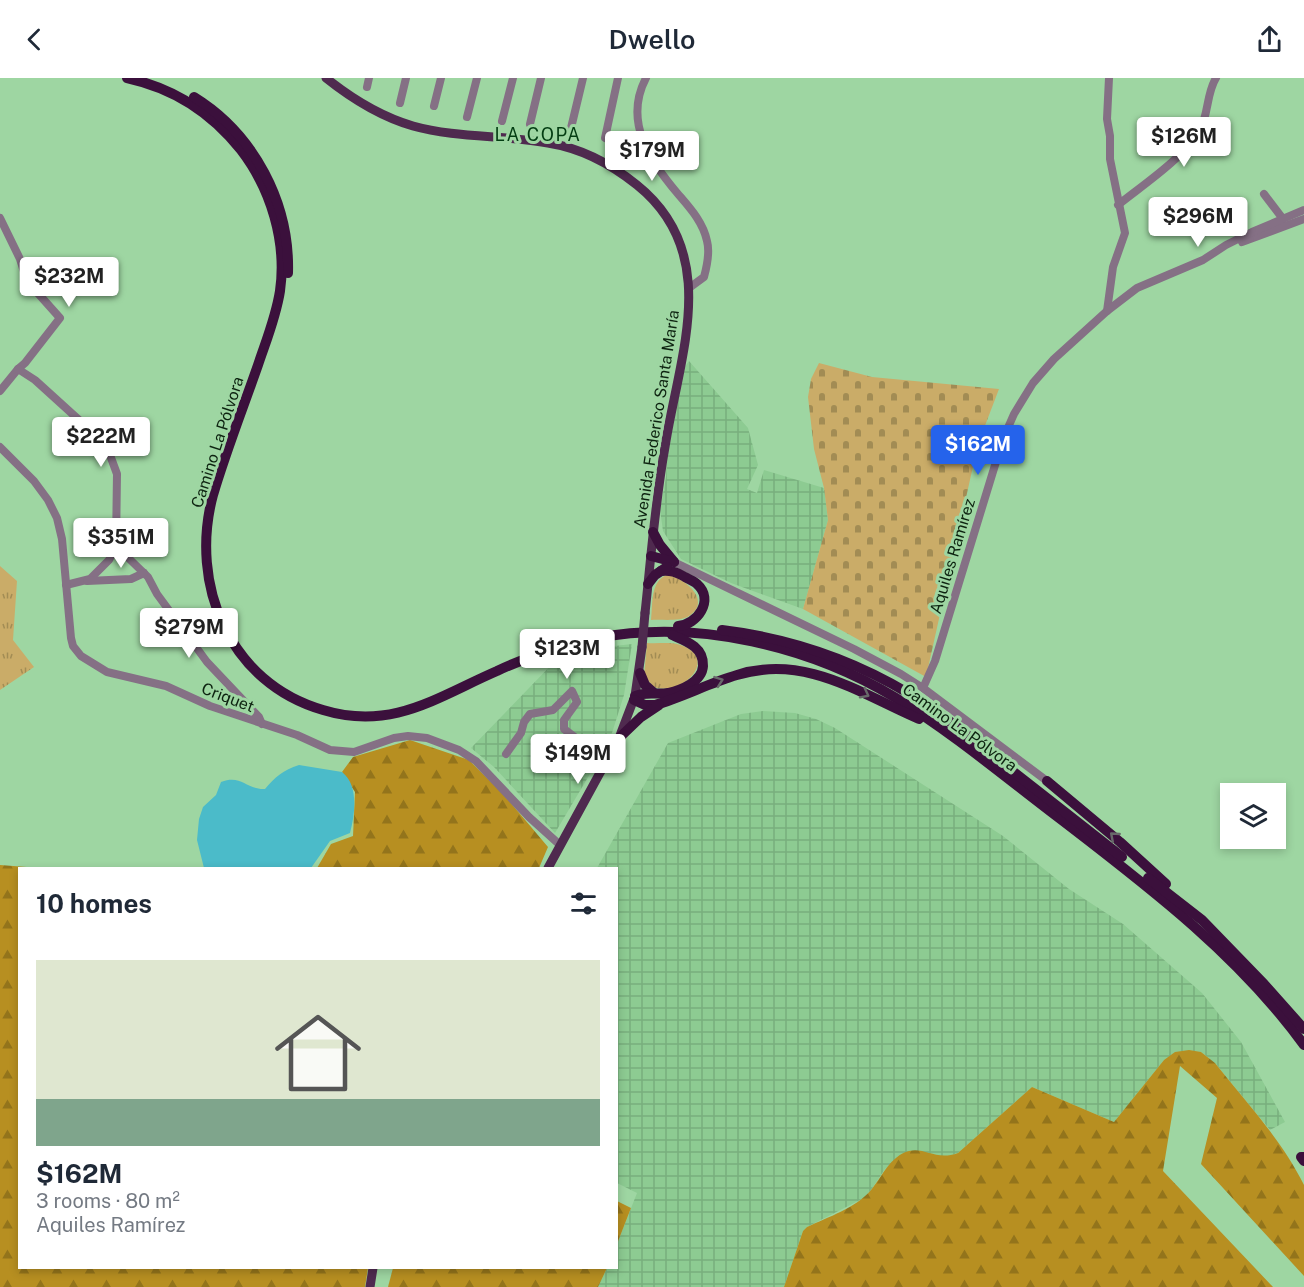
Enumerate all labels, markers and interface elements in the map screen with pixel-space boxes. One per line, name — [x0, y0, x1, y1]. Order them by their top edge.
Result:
icon: back — [18, 23, 51, 56]
text: Dwello — [609, 23, 695, 55]
icon: share — [1253, 23, 1286, 56]
pin: $126M — [1142, 117, 1226, 168]
district label: LA COPA — [494, 124, 582, 145]
text: $126M — [1151, 124, 1217, 148]
pin: $179M — [610, 131, 694, 182]
text: $179M — [619, 138, 685, 162]
pin: $296M — [1156, 197, 1240, 248]
text: $296M — [1163, 204, 1234, 228]
pin: $232M — [27, 257, 111, 308]
text: $232M — [34, 264, 104, 288]
street label: Avenida Federico Santa María — [630, 309, 683, 530]
street label: Camino La Pólvora — [187, 374, 248, 510]
pin: $222M — [59, 417, 143, 468]
text: $222M — [66, 424, 136, 448]
pin: $162M — [936, 425, 1020, 476]
text: $162M — [945, 432, 1011, 456]
street label: Aquiles Ramírez — [926, 496, 979, 616]
pin: $351M — [79, 518, 163, 569]
text: $351M — [87, 525, 155, 549]
pin: $279M — [147, 608, 231, 659]
text: $279M — [154, 615, 224, 639]
pin: $123M — [525, 629, 609, 680]
text: $123M — [534, 636, 600, 660]
one-way arrow — [713, 676, 724, 689]
street label: Criquet — [199, 679, 257, 716]
street label: Camino La Pólvora — [899, 680, 1021, 775]
one-way arrow — [859, 687, 869, 698]
pin: $149M — [536, 734, 620, 785]
text: $149M — [545, 741, 611, 765]
map controls — [1220, 783, 1286, 849]
button: layers — [1220, 783, 1286, 849]
one-way arrow — [1110, 833, 1121, 844]
icon: filters — [567, 887, 600, 920]
text: 10 homes — [36, 888, 152, 919]
icon: home — [264, 999, 372, 1107]
text: $162M — [36, 1158, 122, 1189]
text: 3 rooms · 80 m² — [36, 1189, 180, 1213]
text: Aquiles Ramírez — [36, 1213, 185, 1237]

